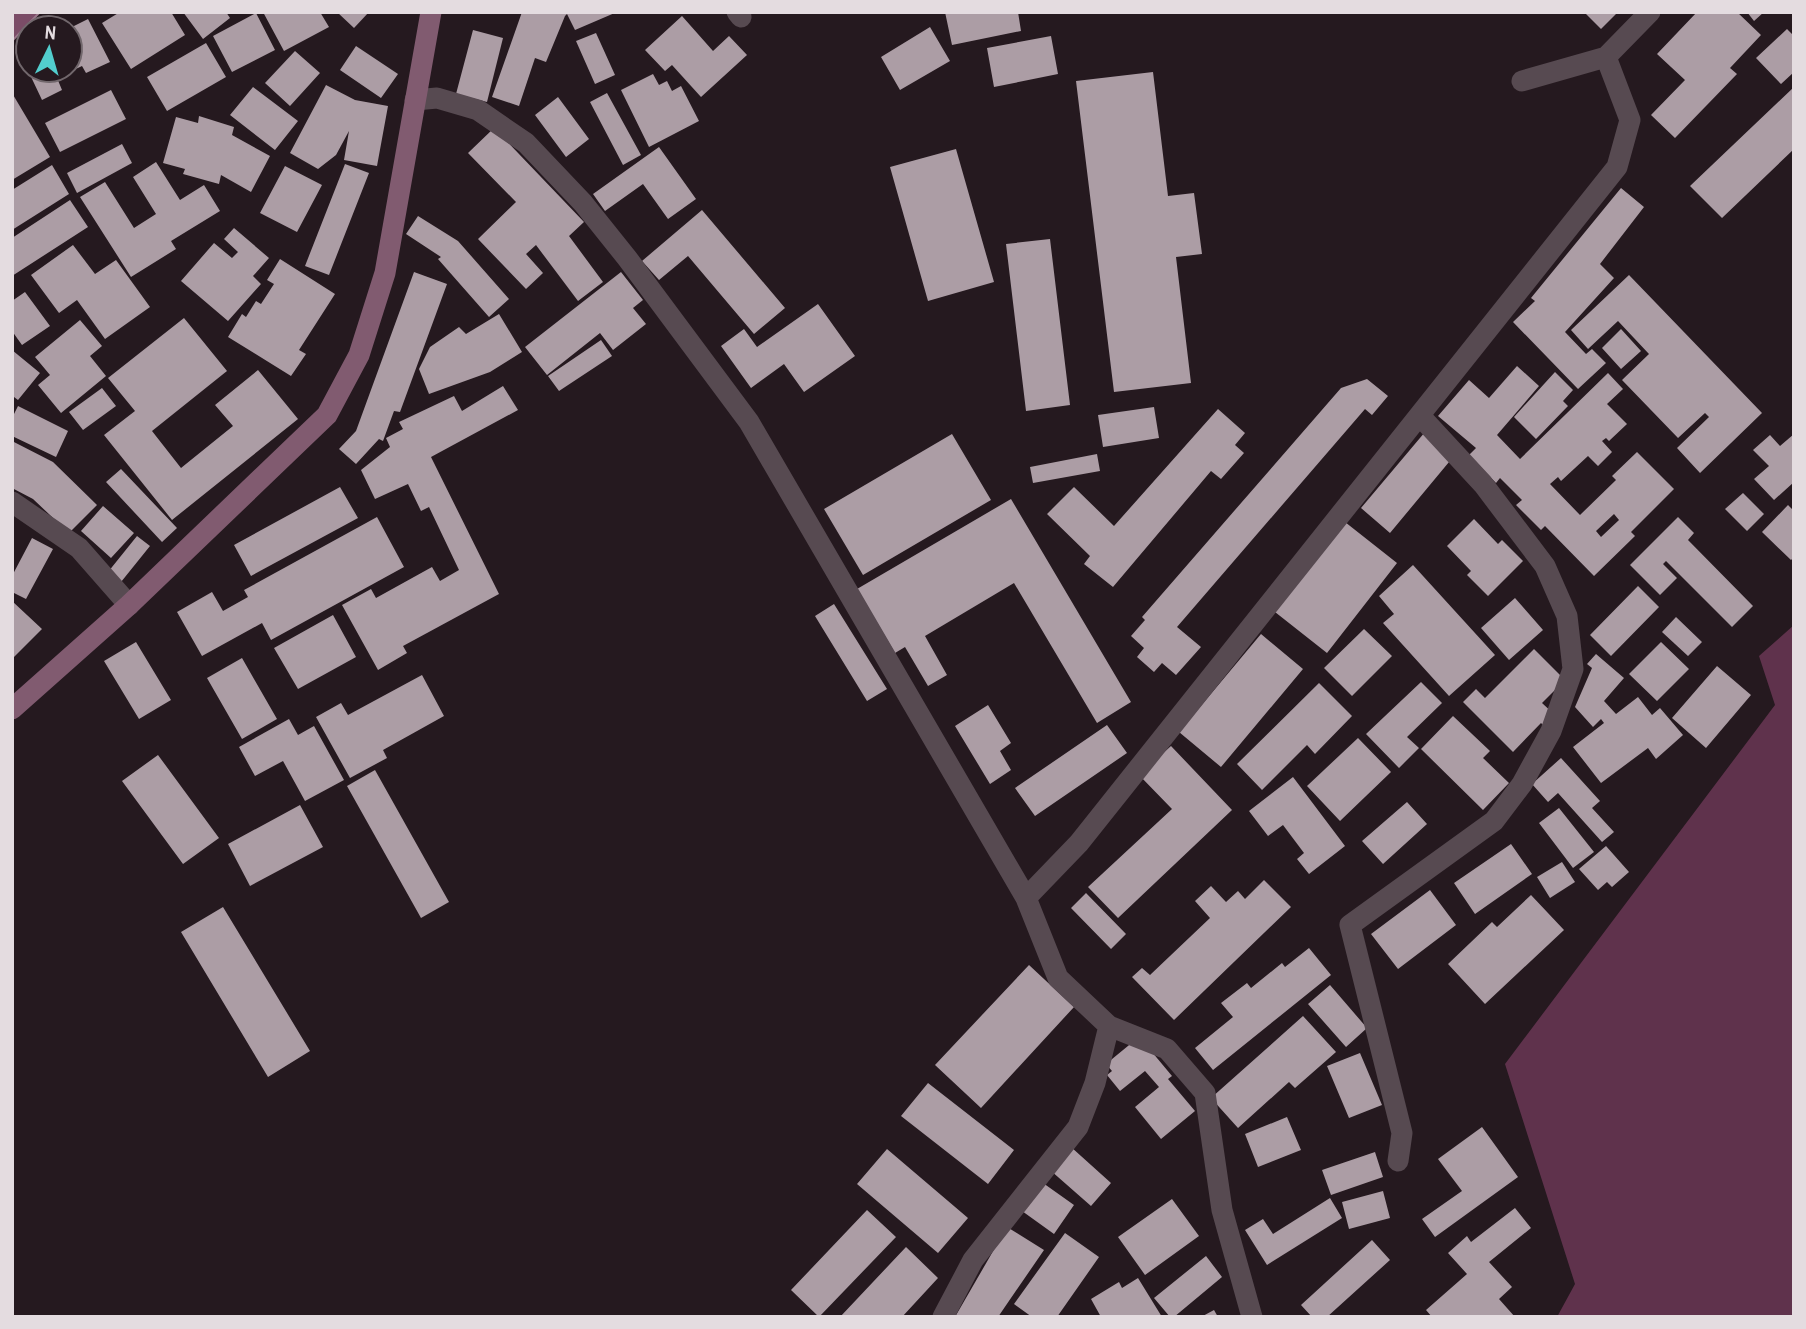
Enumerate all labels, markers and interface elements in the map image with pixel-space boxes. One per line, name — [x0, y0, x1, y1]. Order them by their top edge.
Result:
north arrow — [14, 14, 84, 84]
text: N — [44, 19, 57, 46]

